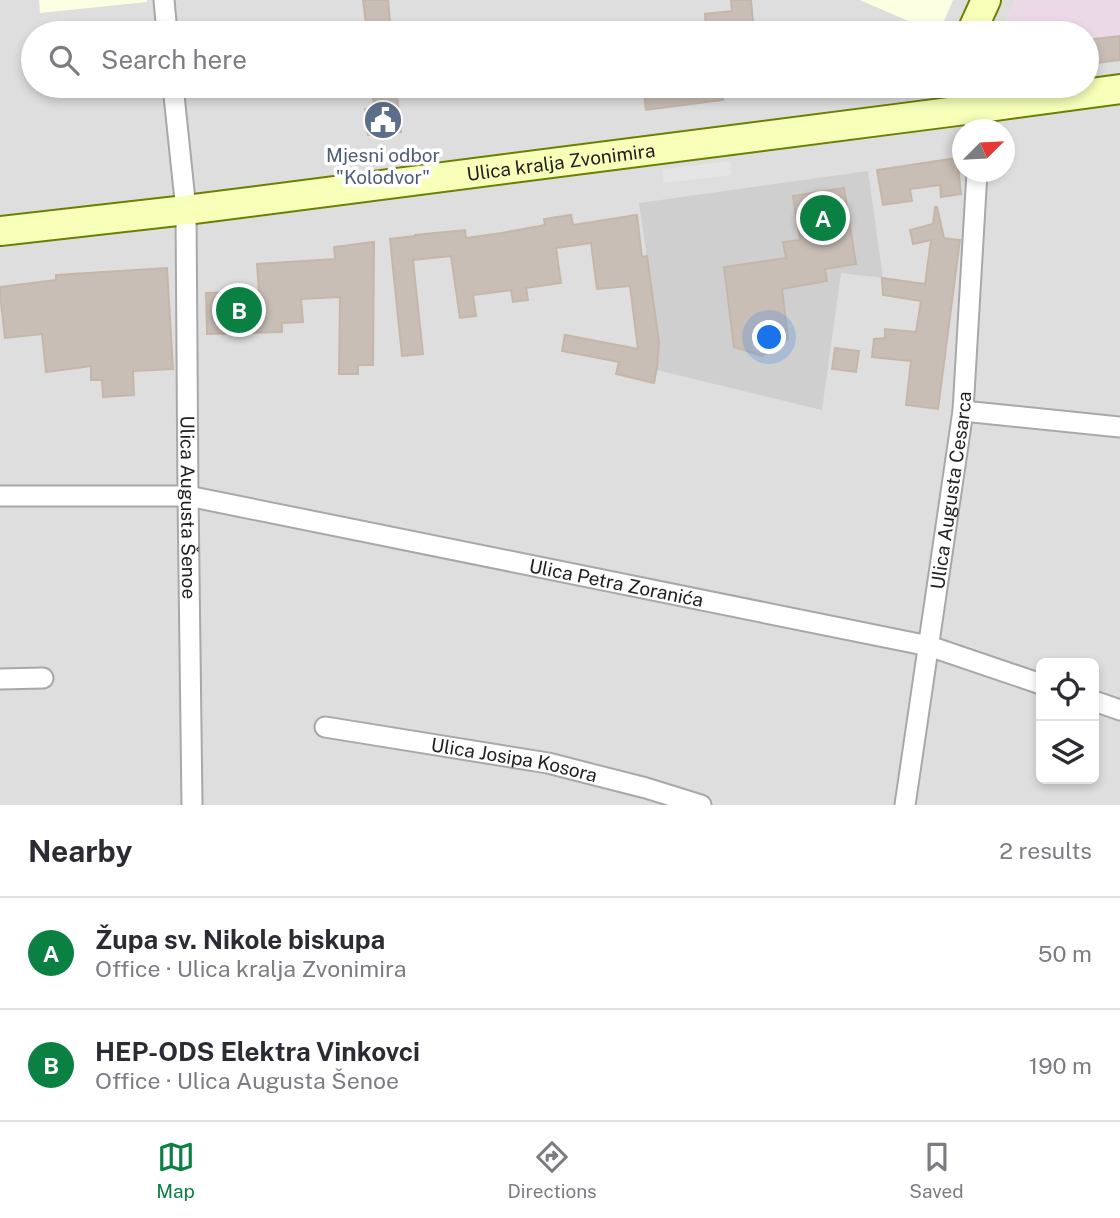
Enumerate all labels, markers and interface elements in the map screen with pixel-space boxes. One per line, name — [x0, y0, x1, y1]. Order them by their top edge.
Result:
search box — [21, 21, 1099, 98]
icon: search — [45, 41, 83, 79]
text: Search here — [101, 44, 247, 75]
public building icon: Mjesni odbor "Kolodvor" — [362, 99, 404, 141]
north arrow — [952, 119, 1015, 182]
street label: Ulica kralja Zvonimira — [465, 139, 656, 185]
place label: Mjesni odbor "Kolodvor" — [326, 144, 440, 188]
pin: A — [800, 192, 846, 244]
pin: B — [216, 284, 262, 336]
your location — [752, 320, 786, 354]
street label: Ulica Augusta Cesarca — [926, 391, 975, 591]
street label: Ulica Augusta Šenoe — [176, 415, 200, 599]
street label: Ulica Petra Zoranića — [527, 554, 705, 611]
map controls — [1036, 658, 1099, 784]
button: locate — [1036, 658, 1099, 721]
button: layers — [1036, 721, 1099, 784]
street label: Ulica Josipa Kosora — [429, 733, 600, 786]
text: Nearby — [28, 833, 132, 869]
text: 2 results — [999, 837, 1092, 864]
text: Župa sv. Nikole biskupa — [95, 924, 385, 955]
text: A — [43, 940, 59, 967]
text: 50 m — [1038, 940, 1092, 967]
text: Office · Ulica kralja Zvonimira — [95, 955, 406, 982]
text: HEP-ODS Elektra Vinkovci — [95, 1036, 420, 1067]
text: B — [43, 1052, 59, 1079]
text: 190 m — [1029, 1052, 1092, 1079]
text: Office · Ulica Augusta Šenoe — [95, 1067, 399, 1094]
tab: Map — [156, 1138, 195, 1202]
tab: Directions — [507, 1138, 597, 1202]
tab: Saved — [909, 1138, 964, 1202]

